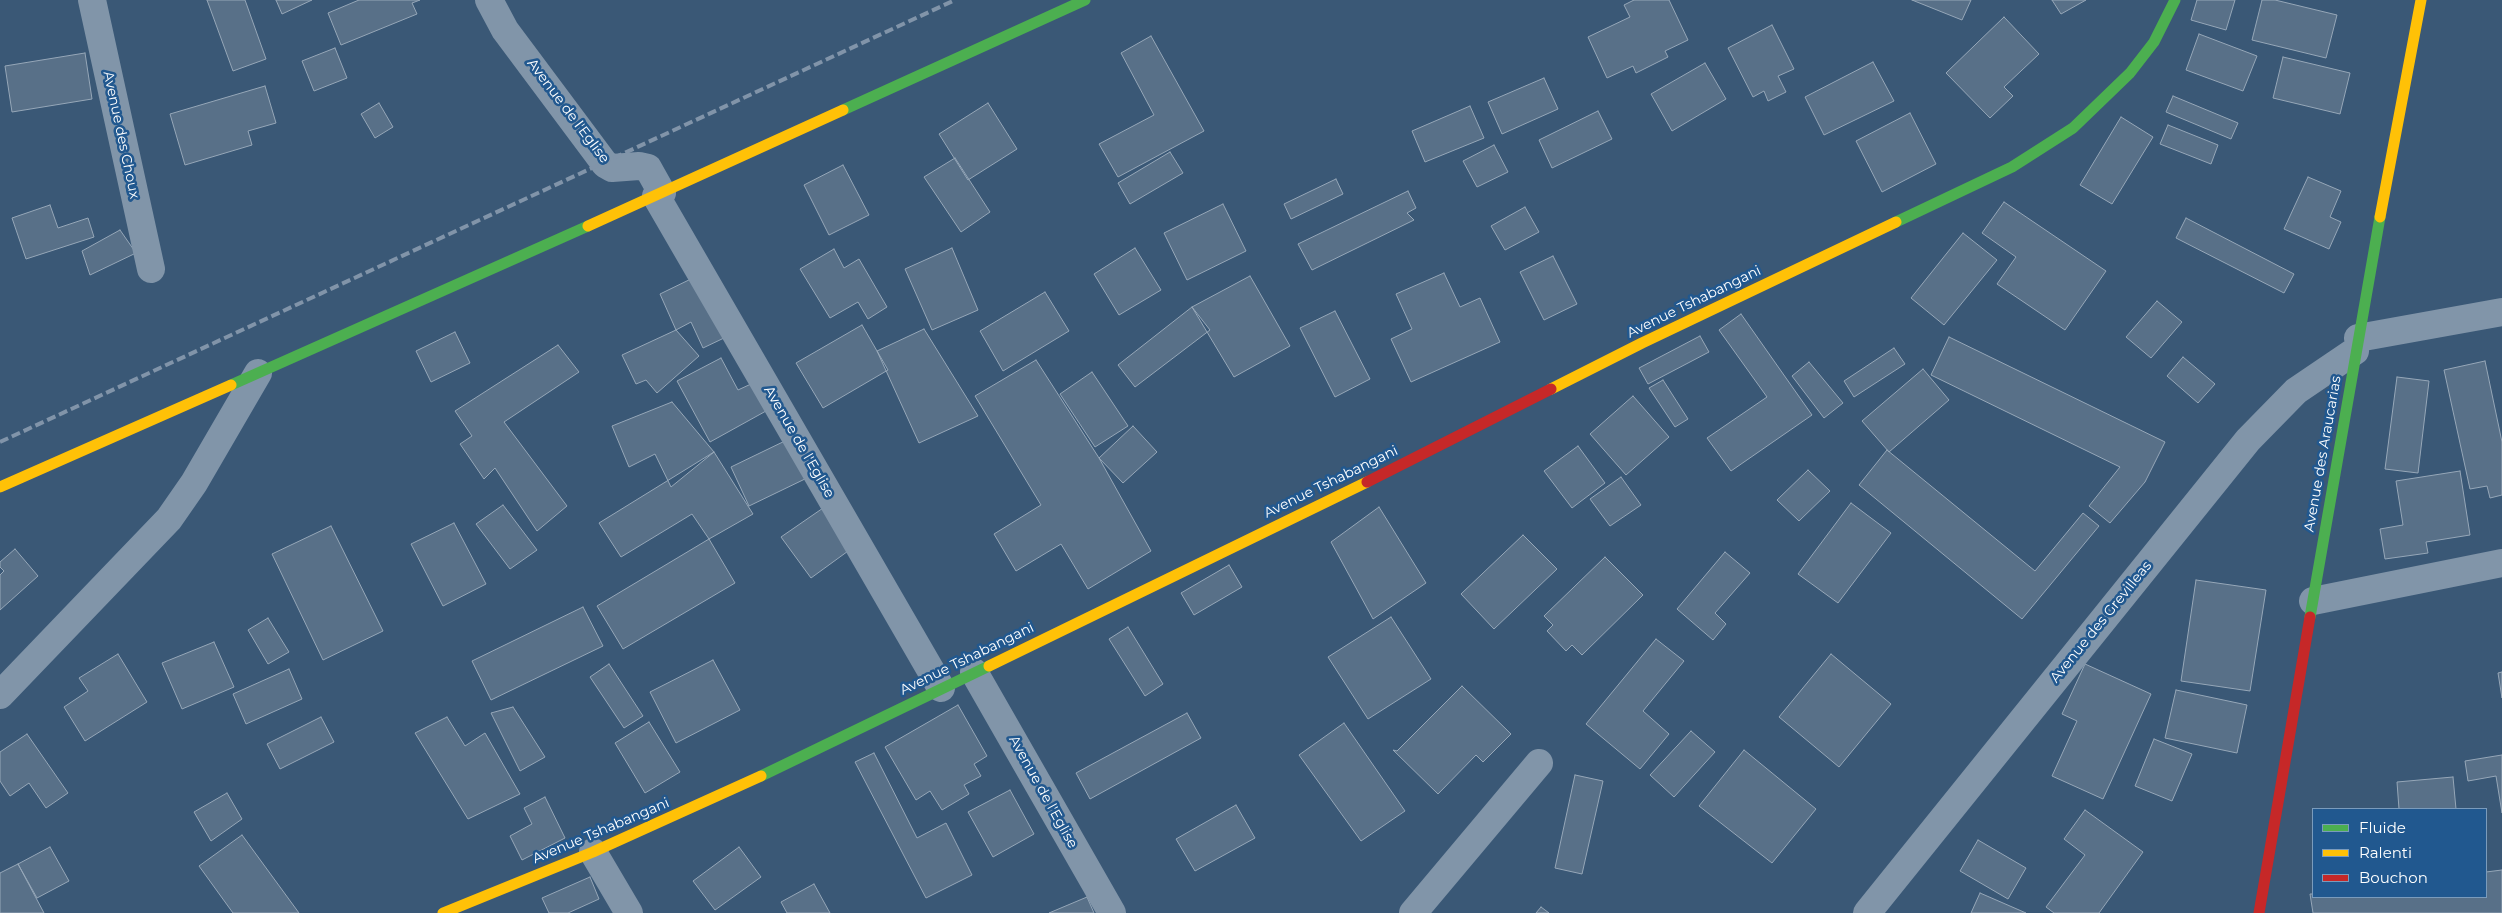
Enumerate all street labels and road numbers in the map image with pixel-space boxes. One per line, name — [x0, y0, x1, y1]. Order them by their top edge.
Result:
street label: Avenue de l'Eglise — [523, 55, 613, 167]
street label: Avenue des Choux — [99, 70, 143, 200]
street label: Avenue Tshabangani — [1624, 262, 1764, 342]
street label: Avenue des Araucarias — [2301, 375, 2345, 533]
street label: Avenue de l'Eglise — [760, 383, 838, 501]
street label: Avenue Tshabangani — [1261, 442, 1401, 522]
street label: Avenue des Grevilleas — [2047, 558, 2155, 686]
street label: Avenue Tshabangani — [897, 619, 1037, 699]
street label: Avenue de l'Eglise — [1005, 733, 1081, 851]
street label: Avenue Tshabangani — [530, 795, 672, 867]

